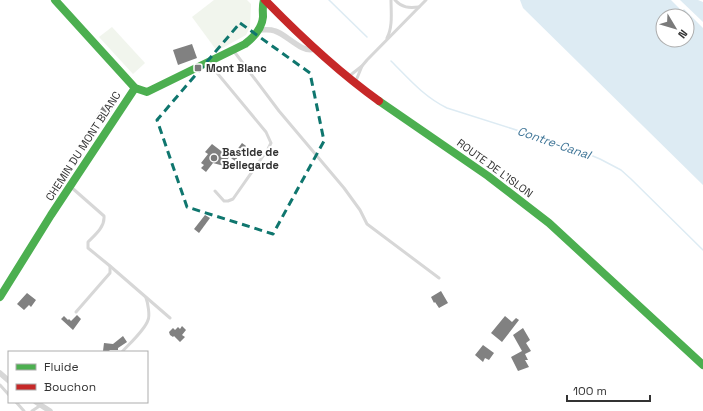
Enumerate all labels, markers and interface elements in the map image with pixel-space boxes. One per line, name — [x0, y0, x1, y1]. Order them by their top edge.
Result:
north arrow — [655, 8, 695, 48]
text: N — [675, 27, 691, 41]
place label: Mont Blanc — [206, 61, 267, 75]
marker: Mont Blanc — [193, 63, 203, 73]
street label: CHEMIN DU MONT BLANC — [42, 89, 124, 203]
water label: Contre-Canal — [515, 123, 595, 164]
street label: ROUTE DE L'ISLON — [454, 136, 536, 200]
place label: Bastide de Bellegarde — [222, 145, 279, 172]
marker: Bastide de Bellegarde — [209, 153, 219, 163]
legend — [8, 351, 148, 403]
text: Fluide — [44, 359, 79, 375]
scale bar — [567, 377, 650, 403]
text: Bouchon — [44, 379, 96, 395]
text: 100 m — [573, 383, 607, 399]

